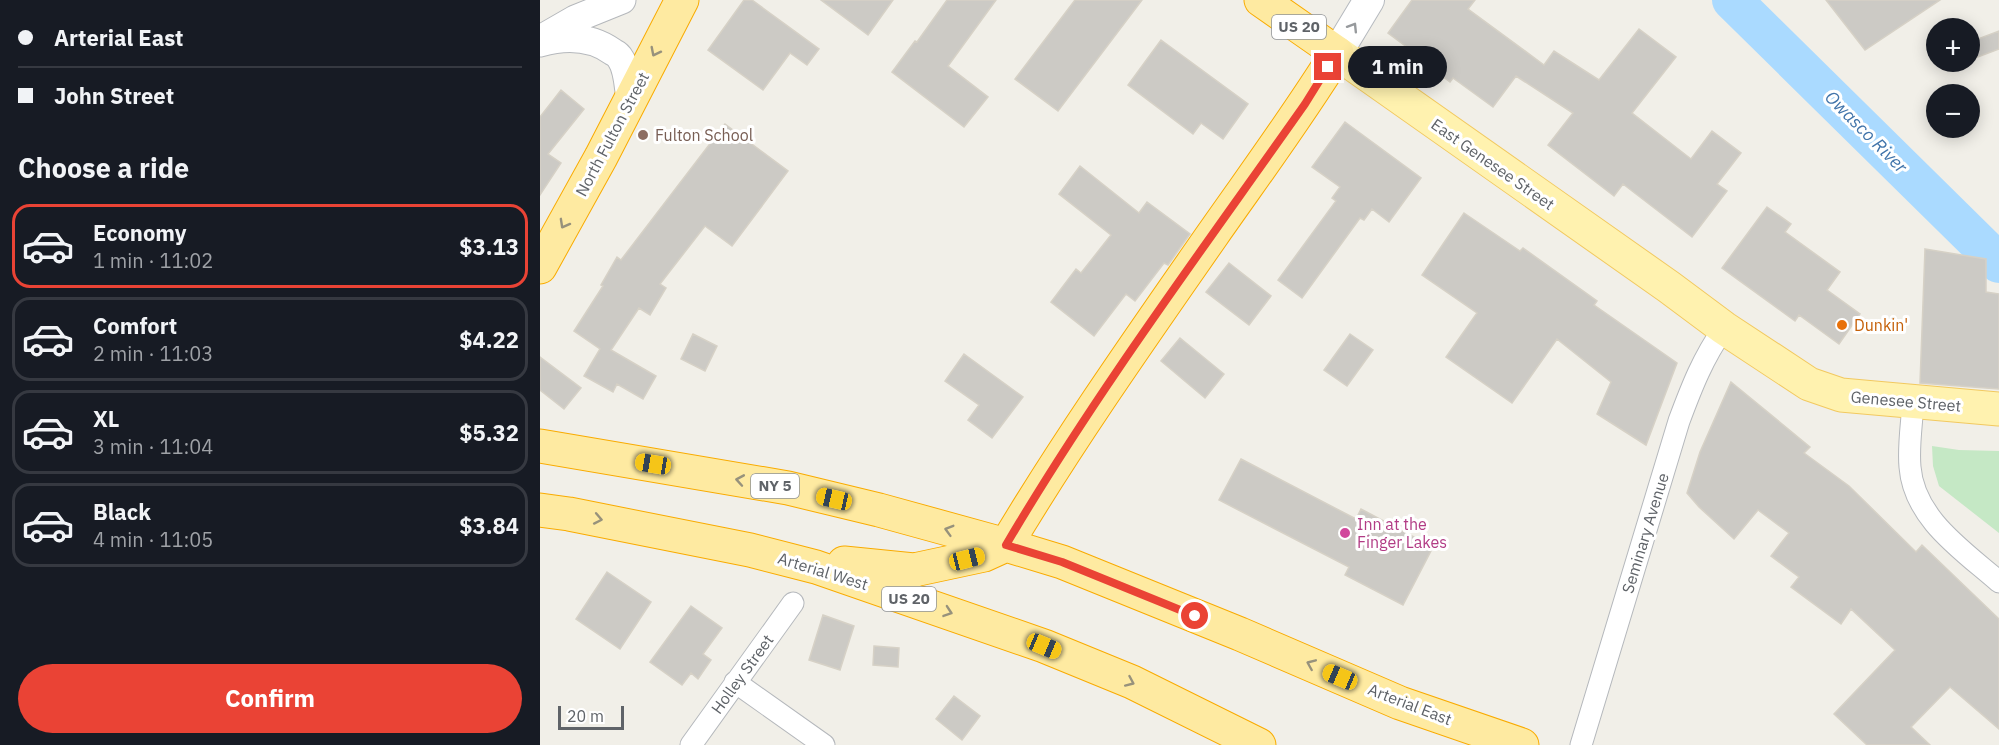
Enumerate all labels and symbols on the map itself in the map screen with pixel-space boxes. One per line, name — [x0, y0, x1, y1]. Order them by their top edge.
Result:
road number: US 20 — [1272, 15, 1326, 39]
one-way arrow — [1346, 23, 1358, 33]
one-way arrow — [651, 46, 663, 57]
callout: 1 min — [1349, 46, 1448, 88]
route end — [1314, 53, 1341, 80]
street label: North Fulton Street — [571, 68, 653, 200]
water label: Owasco River — [1820, 86, 1913, 178]
street label: East Genesee Street — [1428, 114, 1558, 214]
place label: Fulton School — [655, 125, 753, 145]
marker: Fulton School — [636, 128, 650, 142]
one-way arrow — [560, 218, 571, 228]
place label: Dunkin' — [1854, 315, 1908, 335]
marker: Dunkin' — [1835, 318, 1849, 332]
street label: Genesee Street — [1850, 386, 1962, 416]
car — [634, 452, 672, 476]
street label: Seminary Avenue — [1617, 470, 1673, 596]
one-way arrow — [735, 474, 744, 486]
road number: NY 5 — [751, 474, 799, 498]
car — [814, 486, 854, 512]
one-way arrow — [592, 512, 602, 525]
place label: Inn at the Finger Lakes — [1357, 514, 1447, 552]
one-way arrow — [944, 525, 954, 538]
marker: Inn at the Finger Lakes — [1338, 526, 1352, 540]
car — [947, 546, 987, 572]
street label: Arterial West — [776, 548, 870, 594]
road number: US 20 — [882, 587, 936, 611]
route start — [1181, 602, 1208, 629]
one-way arrow — [942, 605, 953, 618]
street label: Holley Street — [707, 630, 777, 718]
car — [1024, 631, 1064, 661]
one-way arrow — [1306, 659, 1317, 671]
car — [1320, 662, 1360, 692]
one-way arrow — [1124, 674, 1135, 686]
street label: Arterial East — [1365, 679, 1455, 729]
scale bar — [558, 703, 624, 730]

